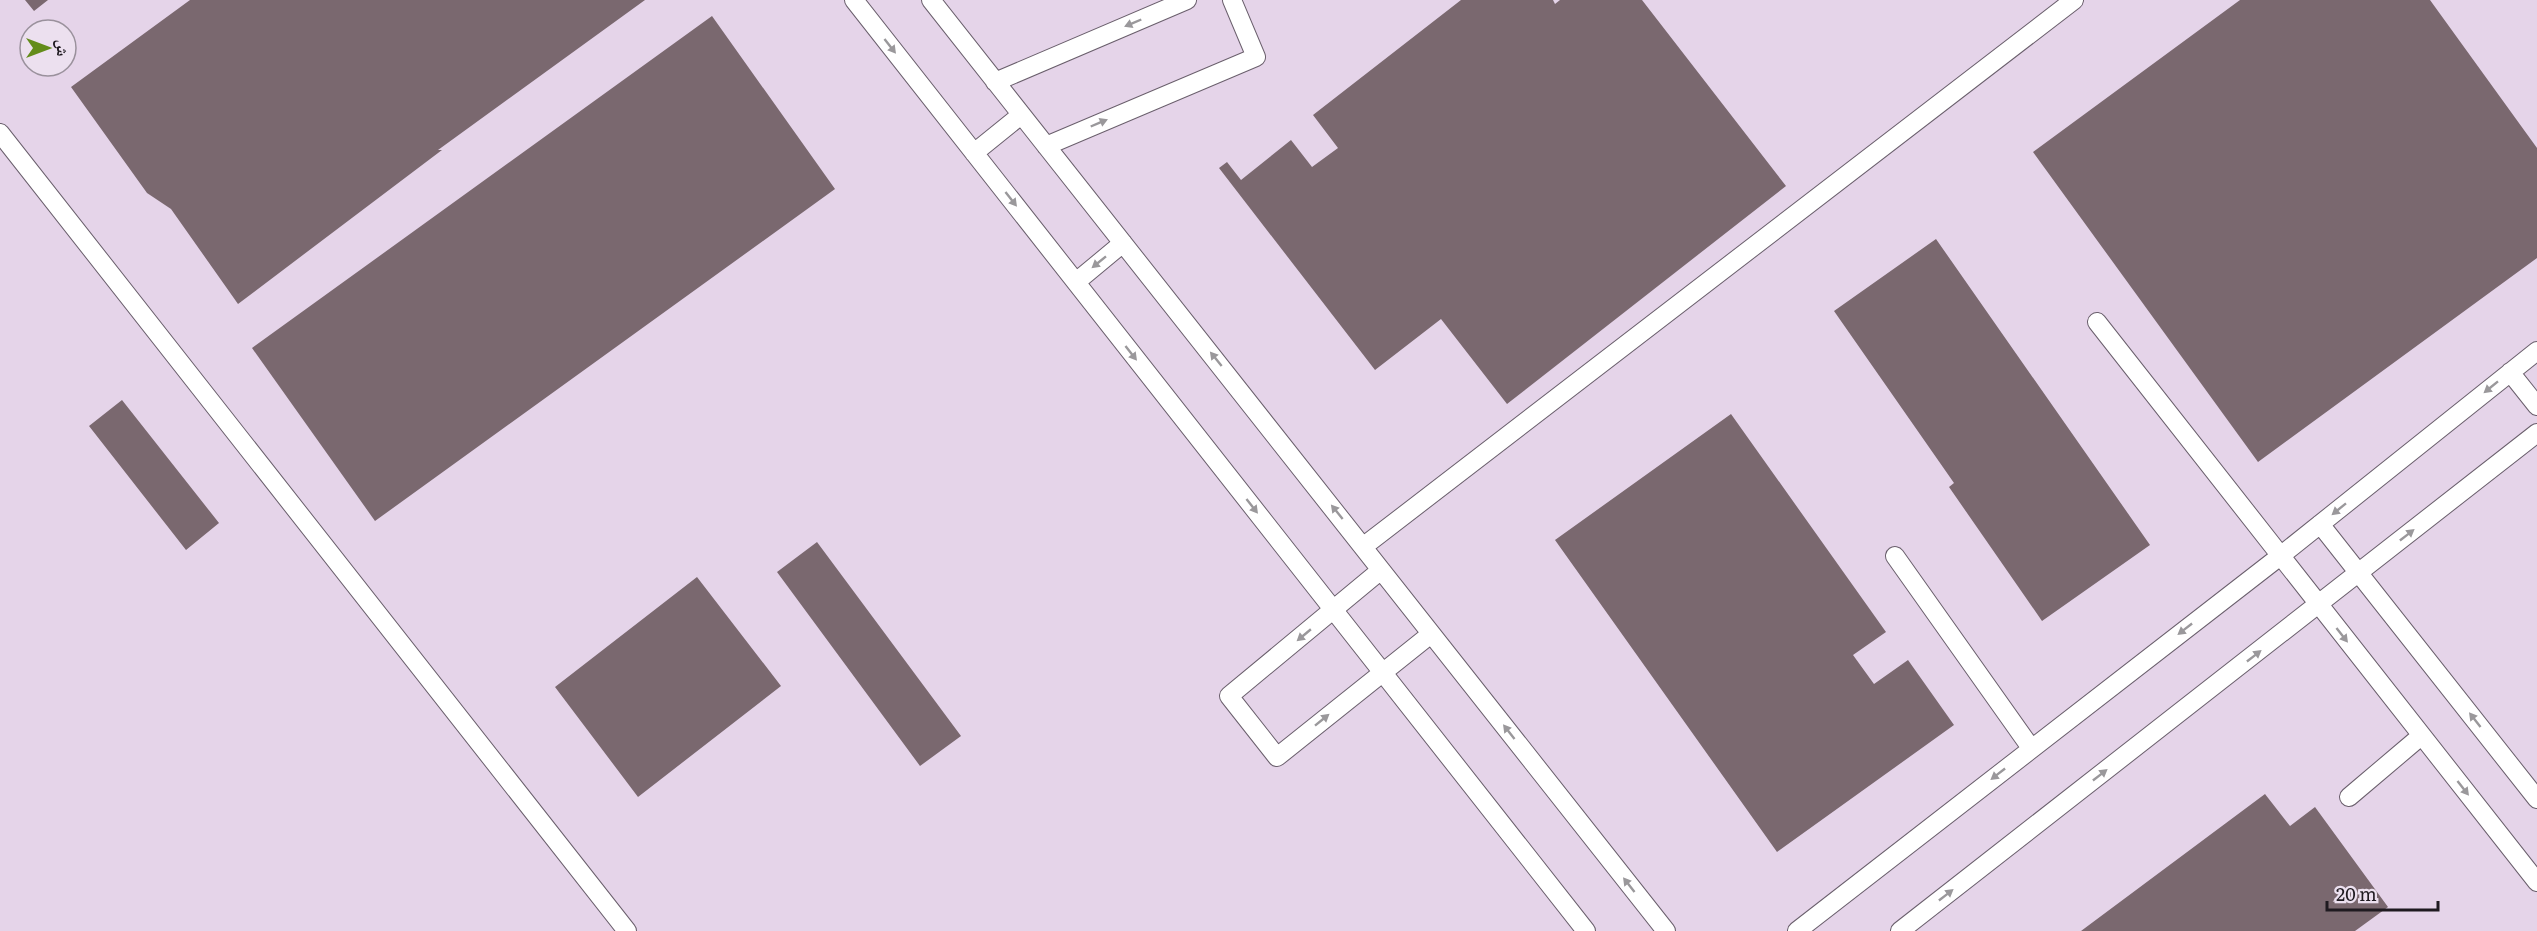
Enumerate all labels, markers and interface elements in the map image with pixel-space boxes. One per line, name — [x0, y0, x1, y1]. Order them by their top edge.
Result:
north arrow — [18, 18, 78, 78]
one-way arrow — [1124, 18, 1142, 28]
one-way arrow — [884, 38, 897, 54]
text: ش — [52, 40, 76, 57]
one-way arrow — [1091, 118, 1109, 128]
one-way arrow — [1004, 192, 1016, 207]
one-way arrow — [1091, 256, 1107, 269]
one-way arrow — [1125, 345, 1137, 360]
one-way arrow — [1210, 352, 1222, 367]
one-way arrow — [2483, 381, 2499, 394]
one-way arrow — [1245, 498, 1258, 514]
one-way arrow — [2331, 502, 2347, 515]
one-way arrow — [1331, 504, 1344, 520]
one-way arrow — [2400, 530, 2415, 542]
one-way arrow — [2178, 623, 2194, 635]
one-way arrow — [2335, 627, 2348, 643]
one-way arrow — [1296, 628, 1312, 641]
one-way arrow — [2246, 649, 2262, 662]
one-way arrow — [2468, 712, 2481, 728]
one-way arrow — [1315, 715, 1330, 727]
one-way arrow — [1502, 724, 1515, 740]
one-way arrow — [1990, 767, 2006, 780]
one-way arrow — [2092, 769, 2108, 782]
one-way arrow — [2456, 780, 2469, 796]
scale bar — [2327, 874, 2438, 912]
one-way arrow — [1623, 877, 1636, 893]
text: 20 m — [2336, 880, 2377, 907]
one-way arrow — [1938, 889, 1954, 902]

